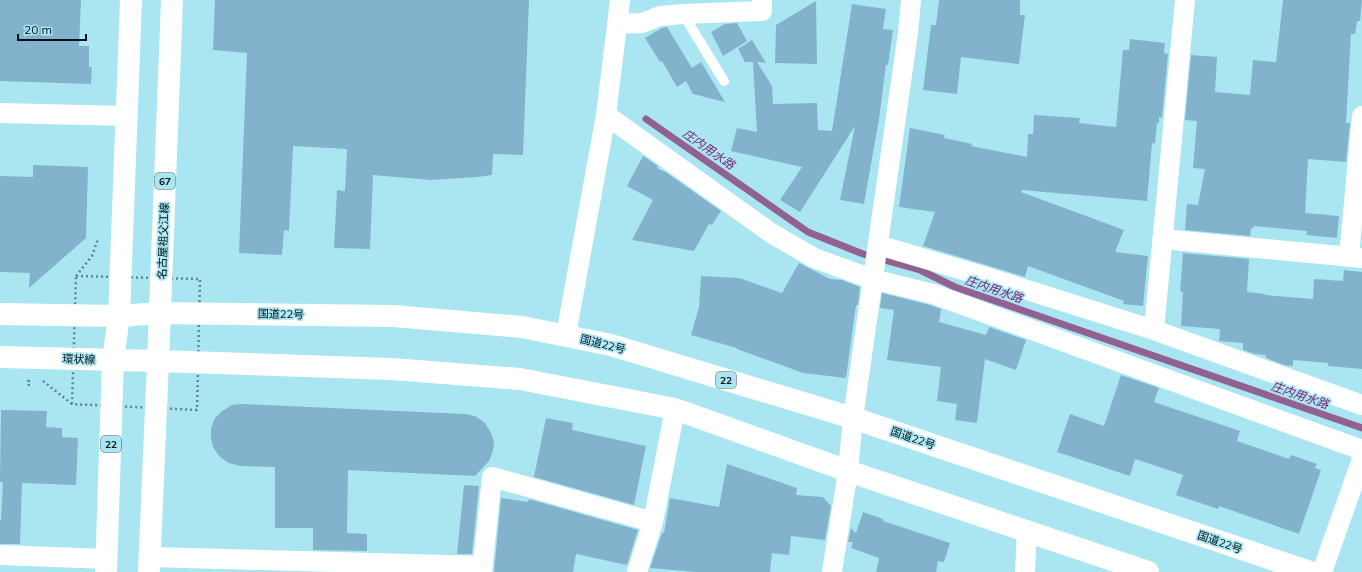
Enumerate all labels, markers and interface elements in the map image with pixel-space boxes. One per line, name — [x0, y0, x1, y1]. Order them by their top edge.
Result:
scale bar — [18, 16, 86, 42]
text: 20 m — [24, 22, 52, 37]
water label: 庄内用水路 — [680, 126, 739, 173]
road number: 67 — [155, 173, 175, 189]
street label: 名古屋祖父江線 — [155, 202, 171, 280]
water label: 庄内用水路 — [963, 272, 1026, 306]
street label: 国道22号 — [258, 307, 304, 321]
street label: 国道22号 — [579, 332, 627, 356]
street label: 環状線 — [62, 351, 96, 367]
road number: 22 — [716, 372, 736, 388]
water label: 庄内用水路 — [1269, 378, 1332, 412]
street label: 国道22号 — [889, 424, 937, 452]
road number: 22 — [101, 436, 121, 452]
street label: 国道22号 — [1196, 528, 1244, 556]

